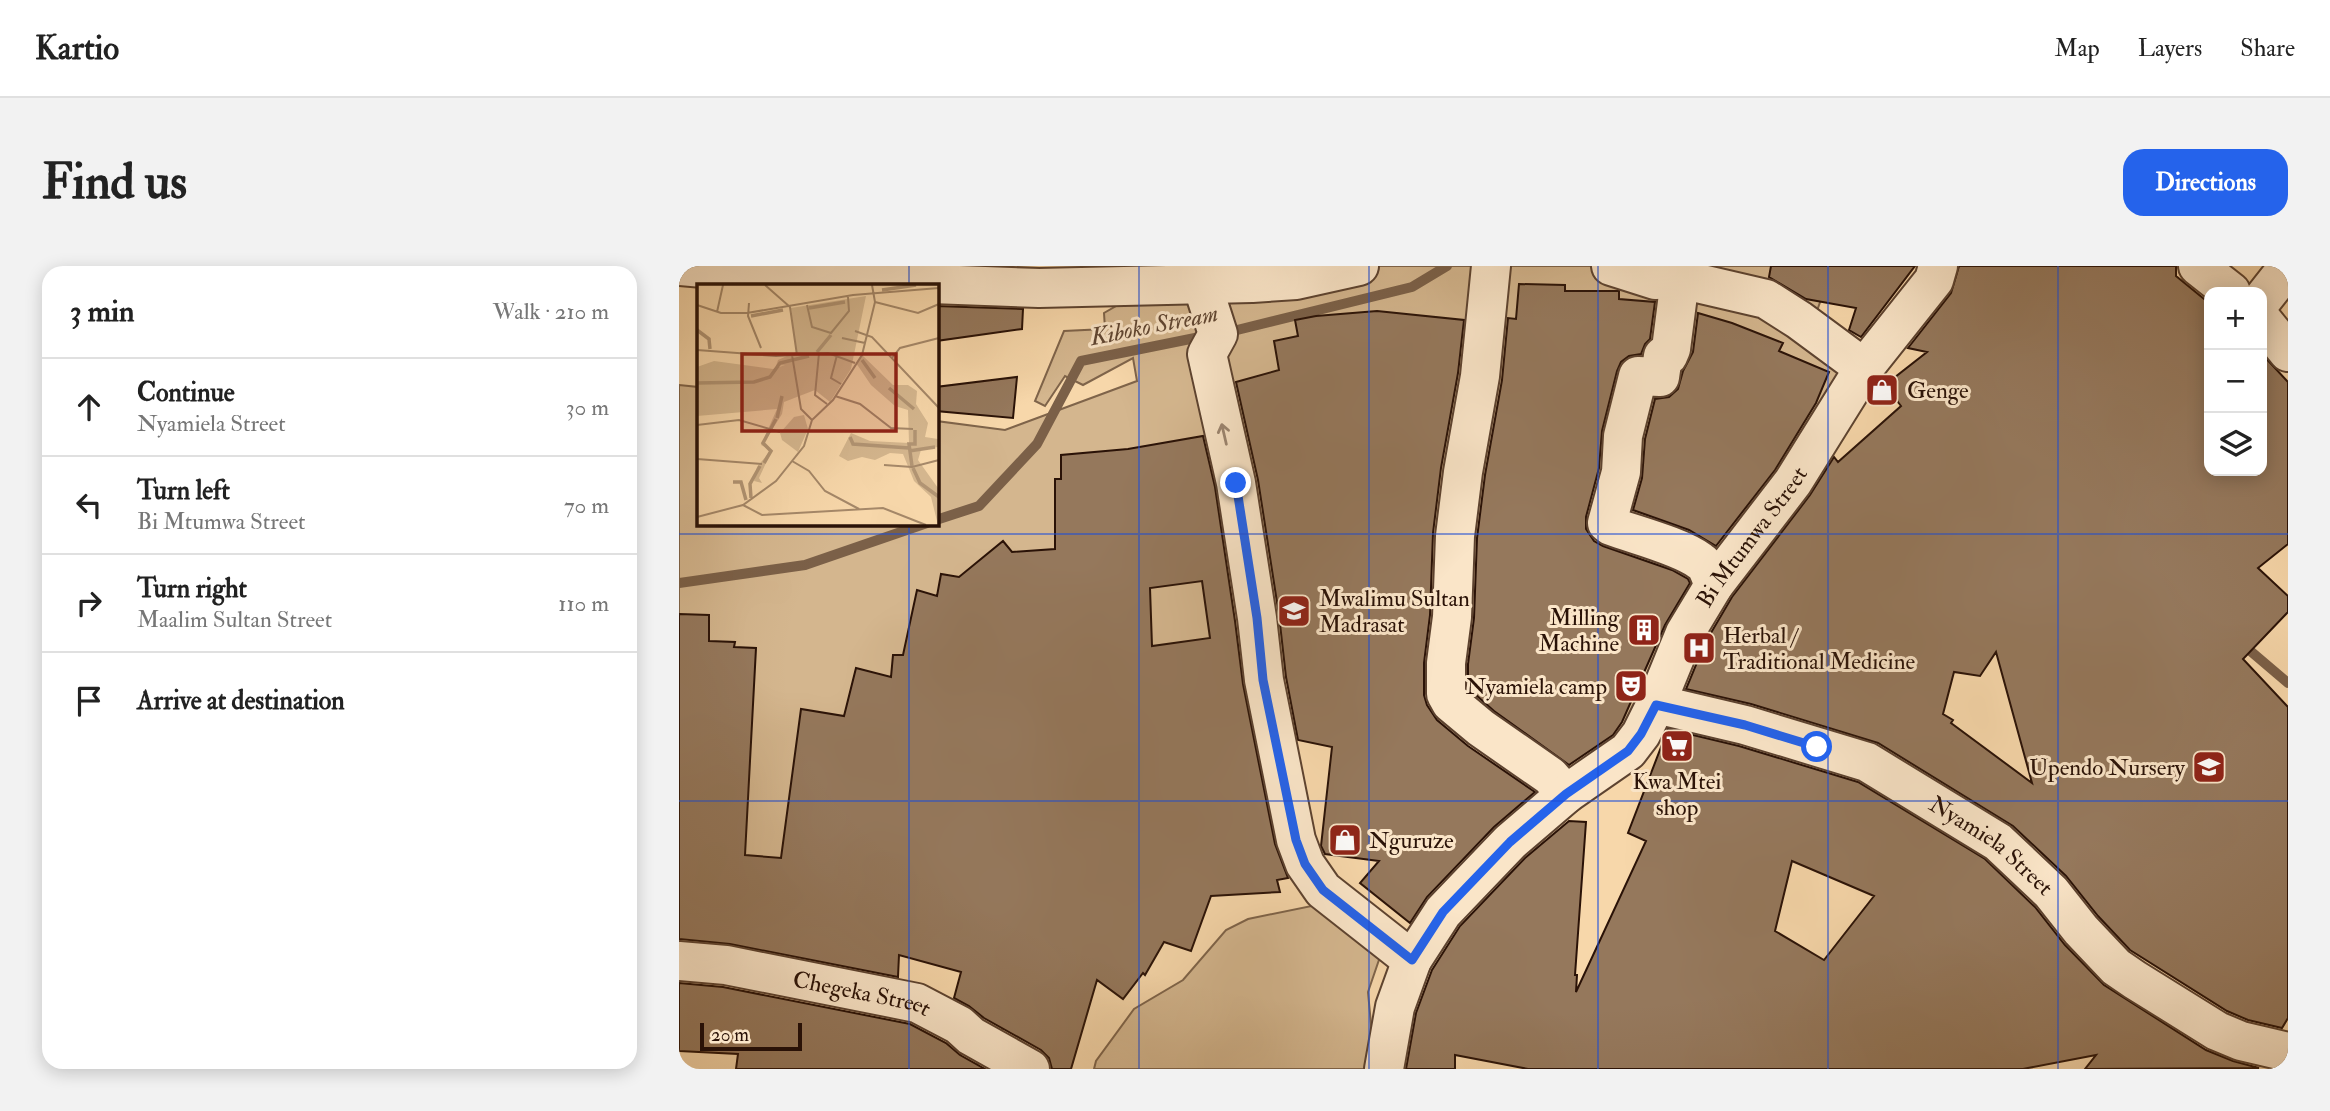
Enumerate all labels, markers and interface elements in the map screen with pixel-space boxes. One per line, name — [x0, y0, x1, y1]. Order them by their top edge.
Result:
text: Kartio — [35, 28, 119, 69]
text: Map — [2055, 33, 2100, 64]
text: Layers — [2138, 33, 2202, 64]
text: Share — [2240, 33, 2295, 64]
button: Directions — [2123, 149, 2288, 216]
text: Find us — [42, 152, 187, 213]
inset map — [697, 284, 938, 525]
map controls — [2204, 287, 2267, 476]
button: + — [2204, 287, 2267, 350]
text: 3 min — [70, 293, 135, 330]
text: Walk · 210 m — [493, 297, 609, 326]
water label: Kiboko Stream — [1087, 298, 1221, 353]
button: − — [2204, 350, 2267, 413]
shop icon: Genge — [1863, 371, 1901, 409]
place label: Genge — [1907, 376, 1969, 405]
text: Continue — [137, 377, 235, 409]
icon: ahead — [70, 388, 108, 426]
text: 30 m — [566, 393, 609, 422]
text: Nyamiela Street — [137, 409, 286, 438]
button: layers — [2204, 413, 2267, 476]
one-way arrow — [1217, 424, 1230, 446]
street label: Bi Mtumwa Street — [1690, 461, 1814, 613]
route end — [1220, 467, 1251, 498]
text: Turn left — [137, 475, 230, 507]
icon: left — [70, 486, 108, 524]
text: 70 m — [564, 491, 609, 520]
text: Bi Mtumwa Street — [137, 507, 305, 536]
text: Turn right — [137, 573, 247, 605]
icon: right — [70, 584, 108, 622]
place label: Mwalimu Sultan Madrasat — [1319, 584, 1470, 639]
text: 110 m — [558, 589, 609, 618]
school or university icon: Mwalimu Sultan Madrasat — [1275, 592, 1313, 630]
place label: Milling Machine — [1539, 603, 1620, 658]
text: Maalim Sultan Street — [137, 605, 332, 634]
building icon: Milling Machine — [1625, 611, 1663, 649]
place label: Herbal / Traditional Medicine — [1723, 621, 1916, 676]
hospital icon: Herbal / Traditional Medicine — [1680, 629, 1718, 667]
theatre icon: Nyamiela camp — [1612, 667, 1650, 705]
place label: Nyamiela camp — [1466, 672, 1607, 702]
icon: arrive — [70, 682, 108, 720]
text: Arrive at destination — [137, 685, 345, 717]
supermarket icon: Kwa Mtei shop — [1658, 727, 1696, 765]
route start — [1801, 731, 1832, 762]
school or university icon: Upendo Nursery — [2190, 748, 2228, 786]
place label: Upendo Nursery — [2029, 753, 2186, 783]
place label: Kwa Mtei shop — [1633, 767, 1721, 823]
street label: Nyamiela Street — [1924, 789, 2059, 902]
shop icon: Nguruze — [1326, 821, 1364, 859]
place label: Nguruze — [1369, 826, 1454, 855]
street label: Chegeka Street — [791, 965, 936, 1023]
scale bar — [700, 1020, 801, 1052]
text: 20 m — [711, 1023, 749, 1047]

